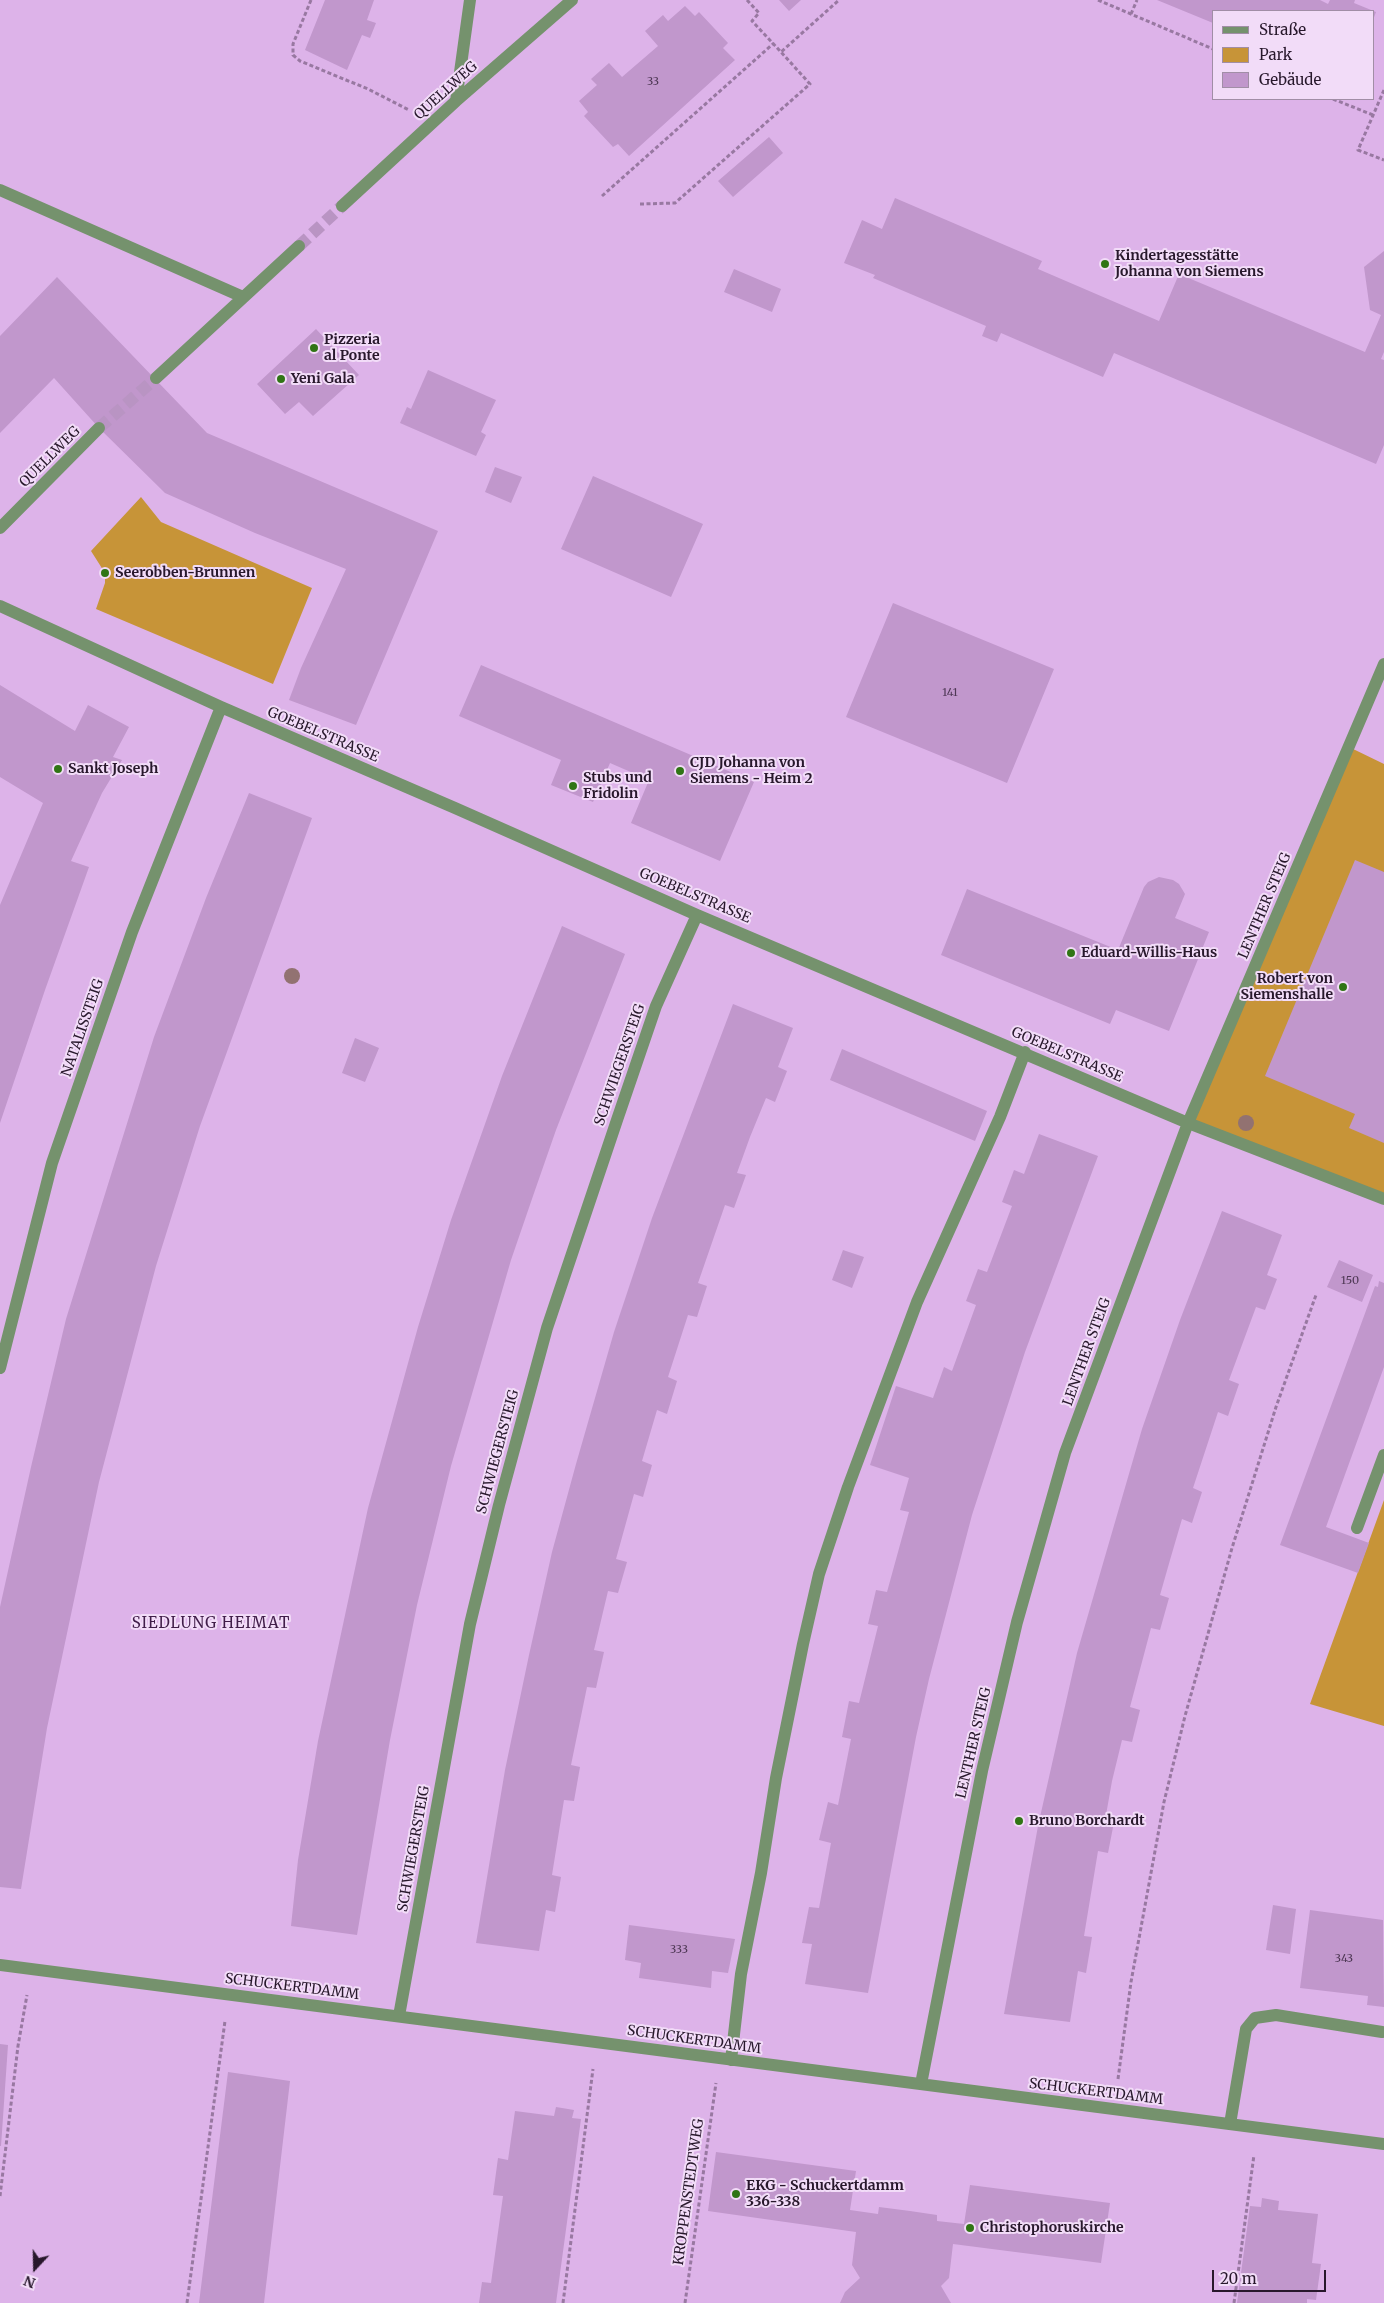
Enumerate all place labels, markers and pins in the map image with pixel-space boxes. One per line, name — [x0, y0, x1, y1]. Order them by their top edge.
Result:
place label: Kindertagesstätte Johanna von Siemens — [1115, 248, 1264, 280]
marker: Kindertagesstätte Johanna von Siemens — [1099, 258, 1111, 270]
place label: Pizzeria al Ponte — [324, 332, 380, 364]
marker: Pizzeria al Ponte — [308, 342, 320, 354]
place label: Yeni Gala — [291, 371, 355, 387]
marker: Yeni Gala — [275, 373, 287, 385]
place label: Seerobben-Brunnen — [115, 565, 255, 581]
marker: Seerobben-Brunnen — [99, 567, 111, 579]
place label: CJD Johanna von Siemens - Heim 2 — [690, 755, 813, 788]
place label: Sankt Joseph — [68, 761, 158, 777]
marker: Sankt Joseph — [52, 763, 64, 775]
marker: CJD Johanna von Siemens - Heim 2 — [674, 765, 686, 777]
place label: Stubs und Fridolin — [583, 770, 652, 802]
marker: Stubs und Fridolin — [567, 780, 579, 792]
place label: Eduard-Willis-Haus — [1081, 945, 1217, 961]
marker: Eduard-Willis-Haus — [1065, 947, 1077, 959]
place label: Robert von Siemenshalle — [1240, 971, 1333, 1004]
marker: Robert von Siemenshalle — [1337, 981, 1349, 993]
place label: Bruno Borchardt — [1029, 1813, 1145, 1829]
marker: Bruno Borchardt — [1013, 1815, 1025, 1827]
place label: EKG - Schuckertdamm 336-338 — [746, 2178, 904, 2210]
marker: EKG - Schuckertdamm 336-338 — [730, 2188, 742, 2200]
place label: Christophoruskirche — [980, 2220, 1124, 2236]
marker: Christophoruskirche — [964, 2222, 976, 2234]

